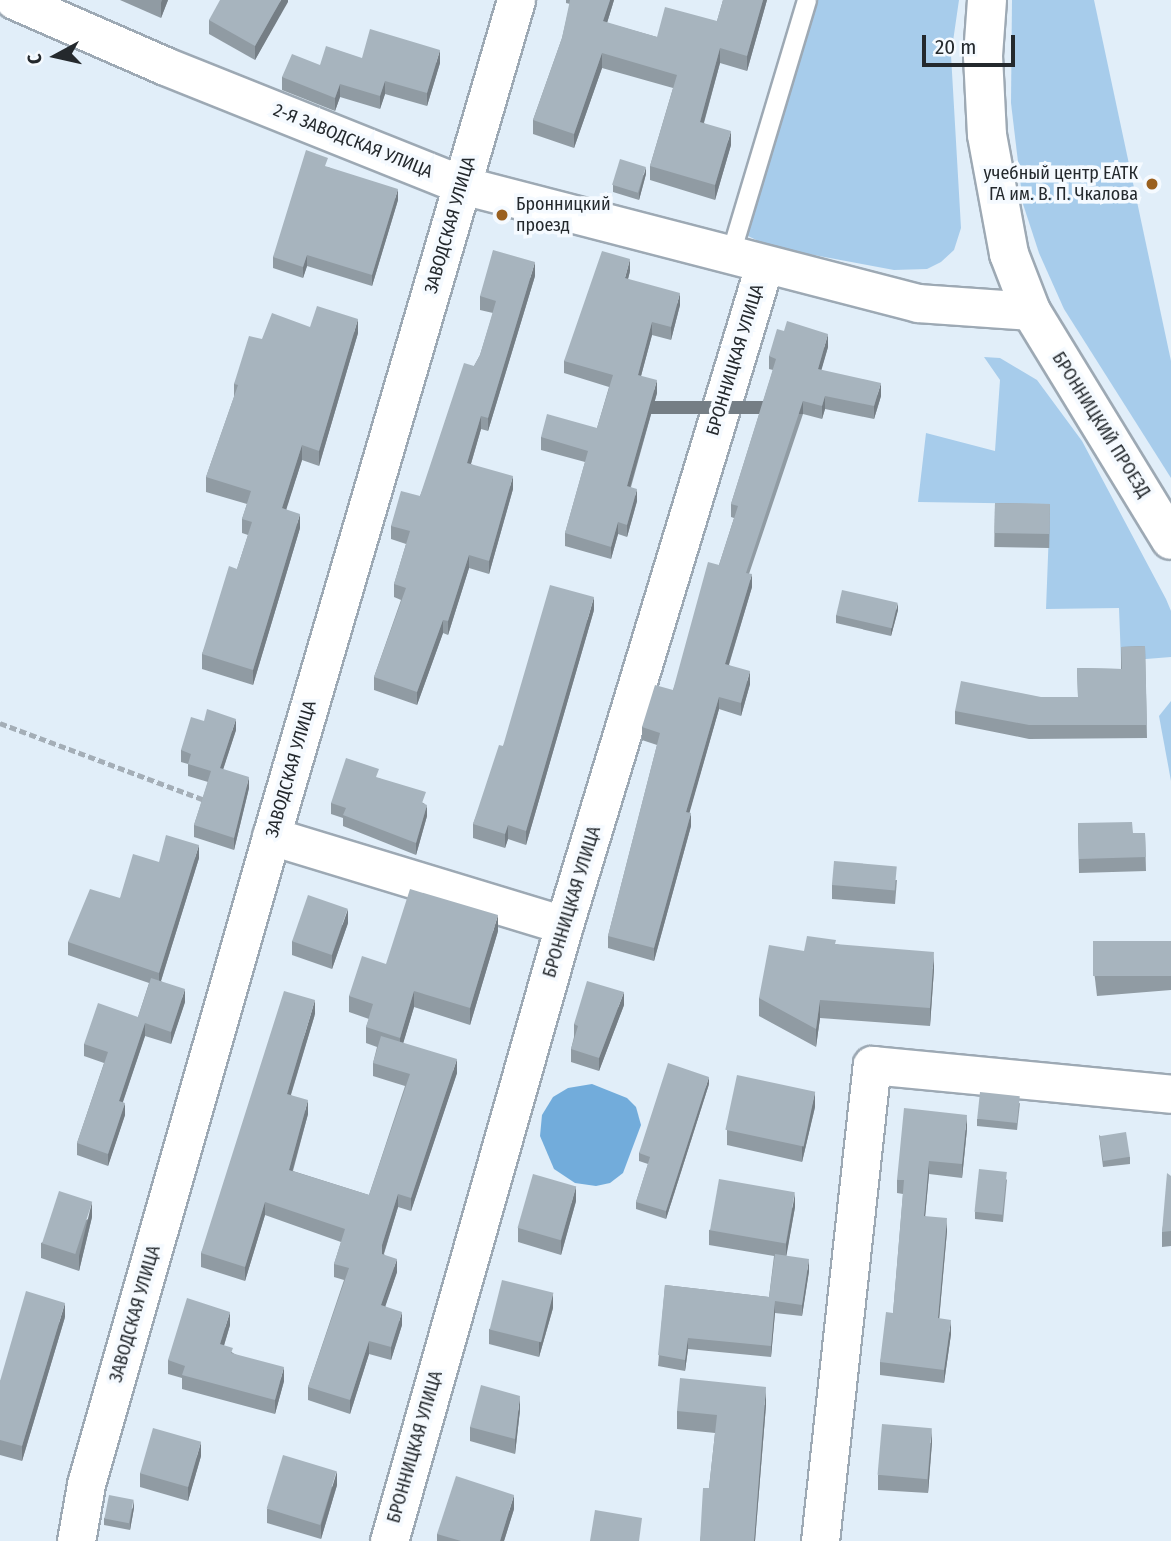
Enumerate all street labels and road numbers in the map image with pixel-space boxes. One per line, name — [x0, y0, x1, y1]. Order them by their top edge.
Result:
street label: 2-Я ЗАВОДСКАЯ УЛИЦА — [270, 99, 436, 183]
street label: ЗАВОДСКАЯ УЛИЦА — [420, 154, 480, 296]
street label: БРОННИЦКАЯ УЛИЦА — [702, 282, 768, 438]
street label: БРОННИЦКИЙ ПРОЕЗД — [1047, 348, 1155, 502]
street label: ЗАВОДСКАЯ УЛИЦА — [261, 698, 321, 840]
street label: БРОННИЦКАЯ УЛИЦА — [539, 824, 605, 980]
street label: ЗАВОДСКАЯ УЛИЦА — [105, 1243, 165, 1385]
street label: БРОННИЦКАЯ УЛИЦА — [383, 1368, 447, 1526]

